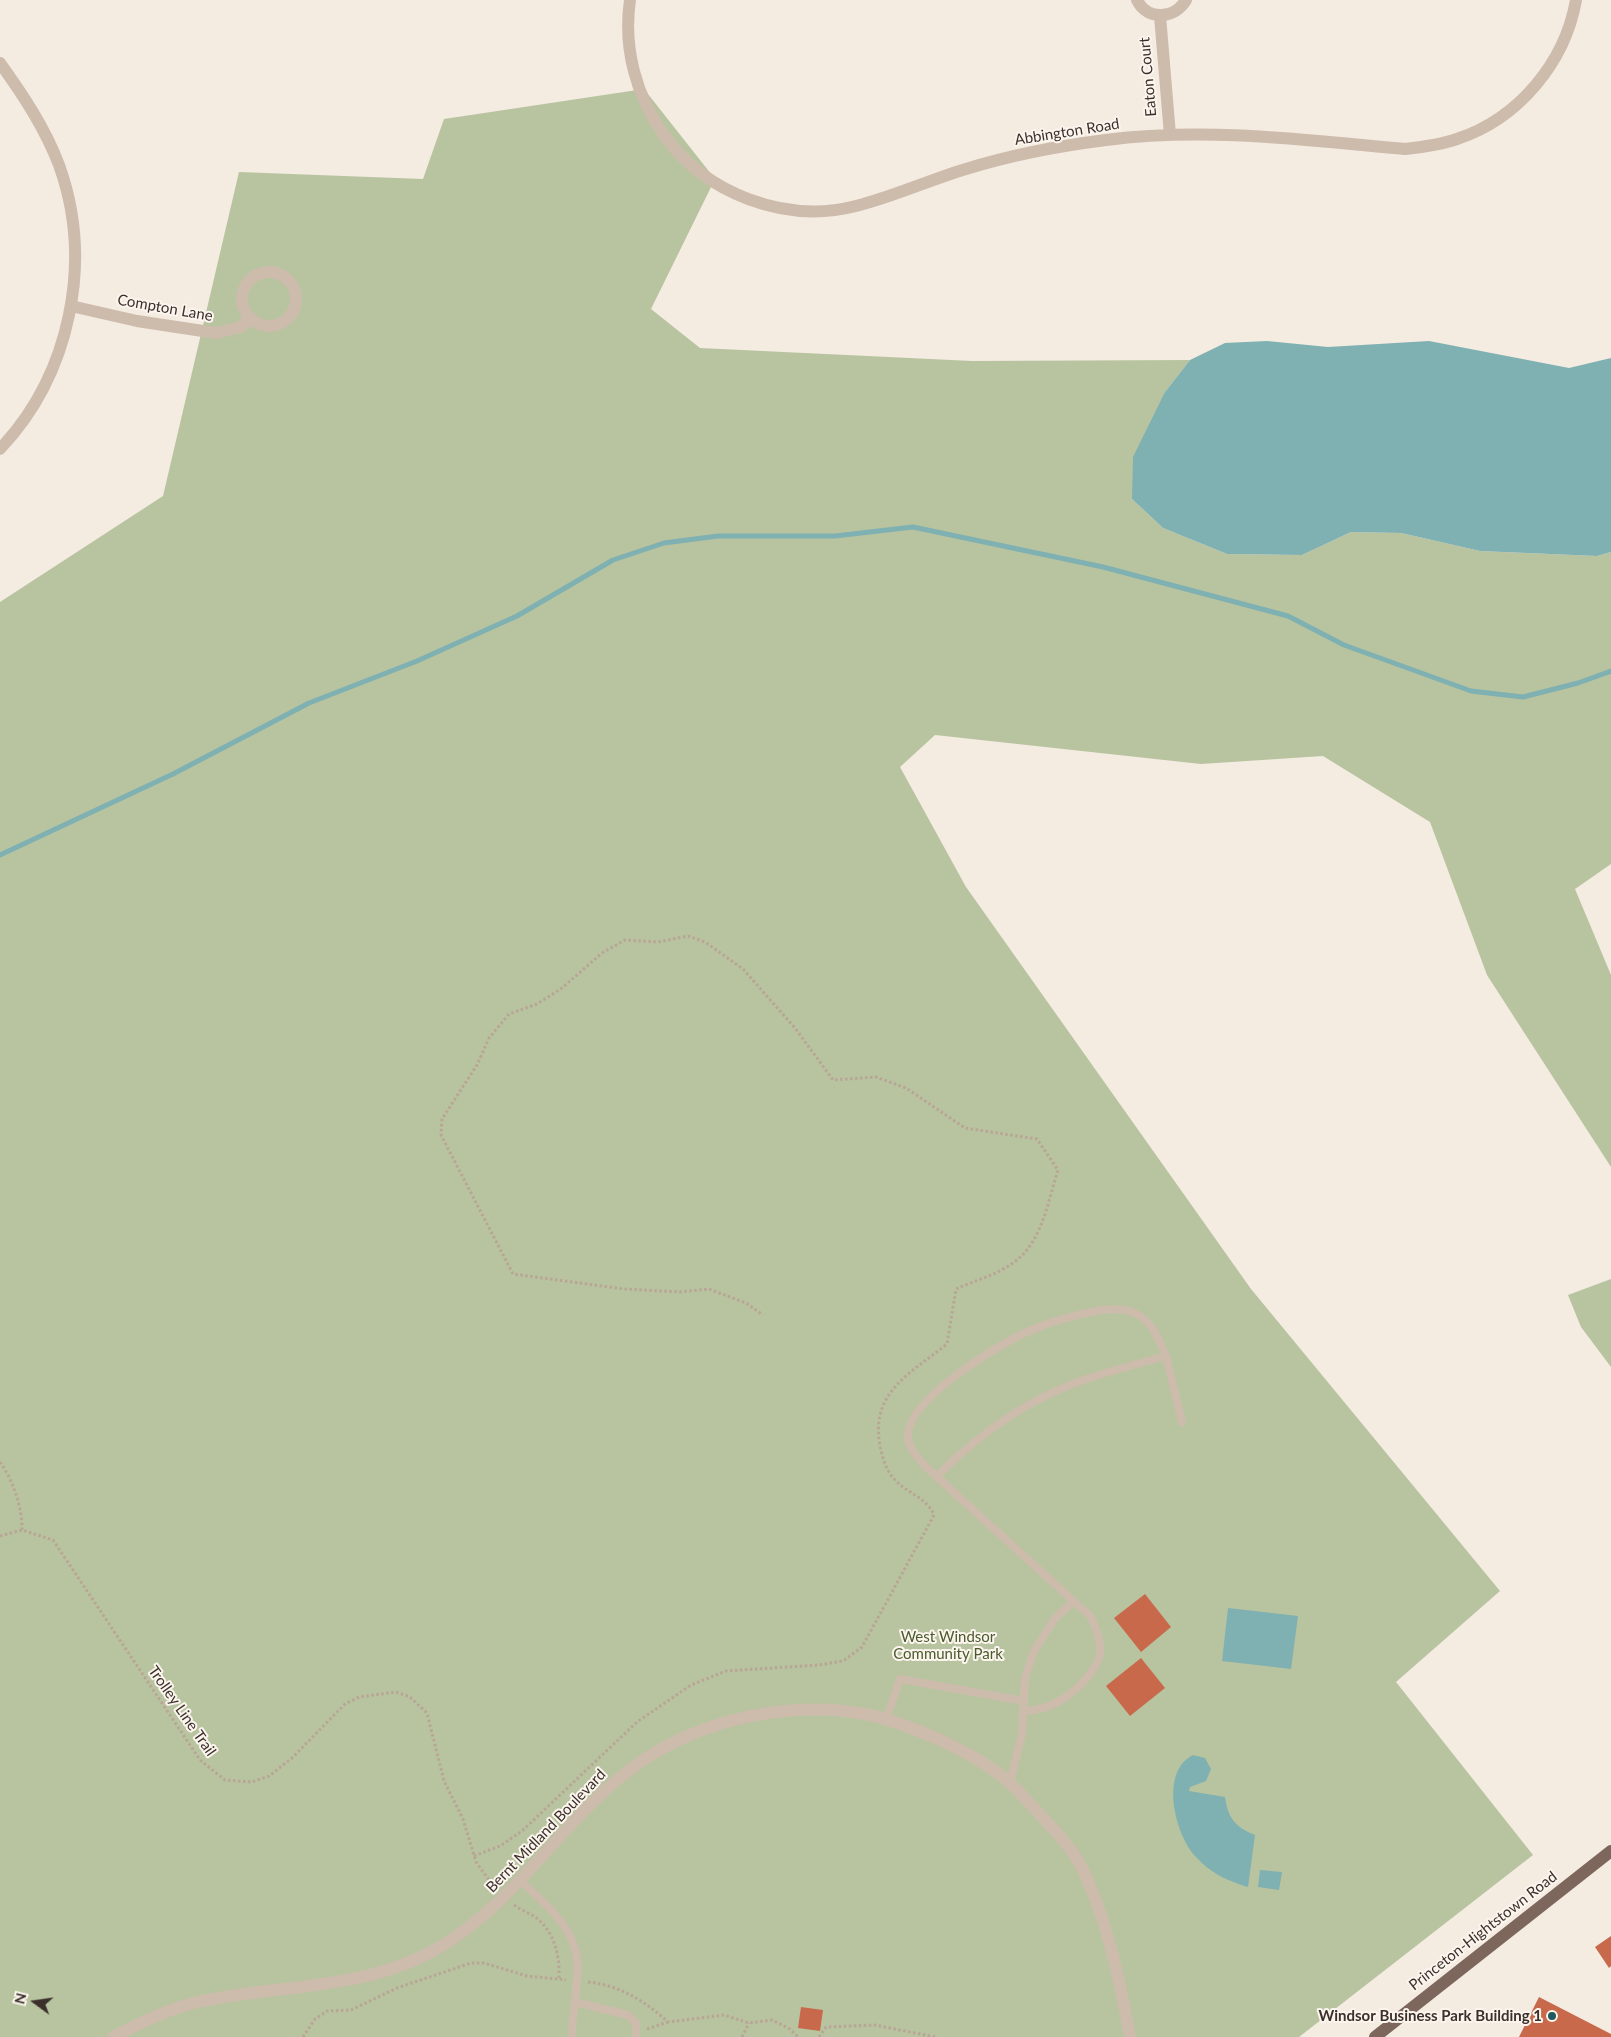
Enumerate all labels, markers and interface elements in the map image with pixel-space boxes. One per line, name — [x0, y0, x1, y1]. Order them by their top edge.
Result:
street label: Eaton Court — [1136, 37, 1160, 117]
street label: Abbington Road — [1013, 115, 1121, 149]
street label: Compton Lane — [116, 291, 214, 325]
park label: West Windsor Community Park — [893, 1628, 1003, 1663]
street label: Trolley Line Trail — [144, 1662, 220, 1760]
street label: Bernt Midland Boulevard — [482, 1766, 610, 1896]
street label: Princeton-Hightstown Road — [1405, 1868, 1561, 1994]
north arrow — [10, 1977, 60, 2027]
text: N — [10, 1991, 30, 2006]
place label: Windsor Business Park Building 1 — [1318, 2007, 1542, 2025]
marker: Windsor Business Park Building 1 — [1546, 2010, 1558, 2022]

